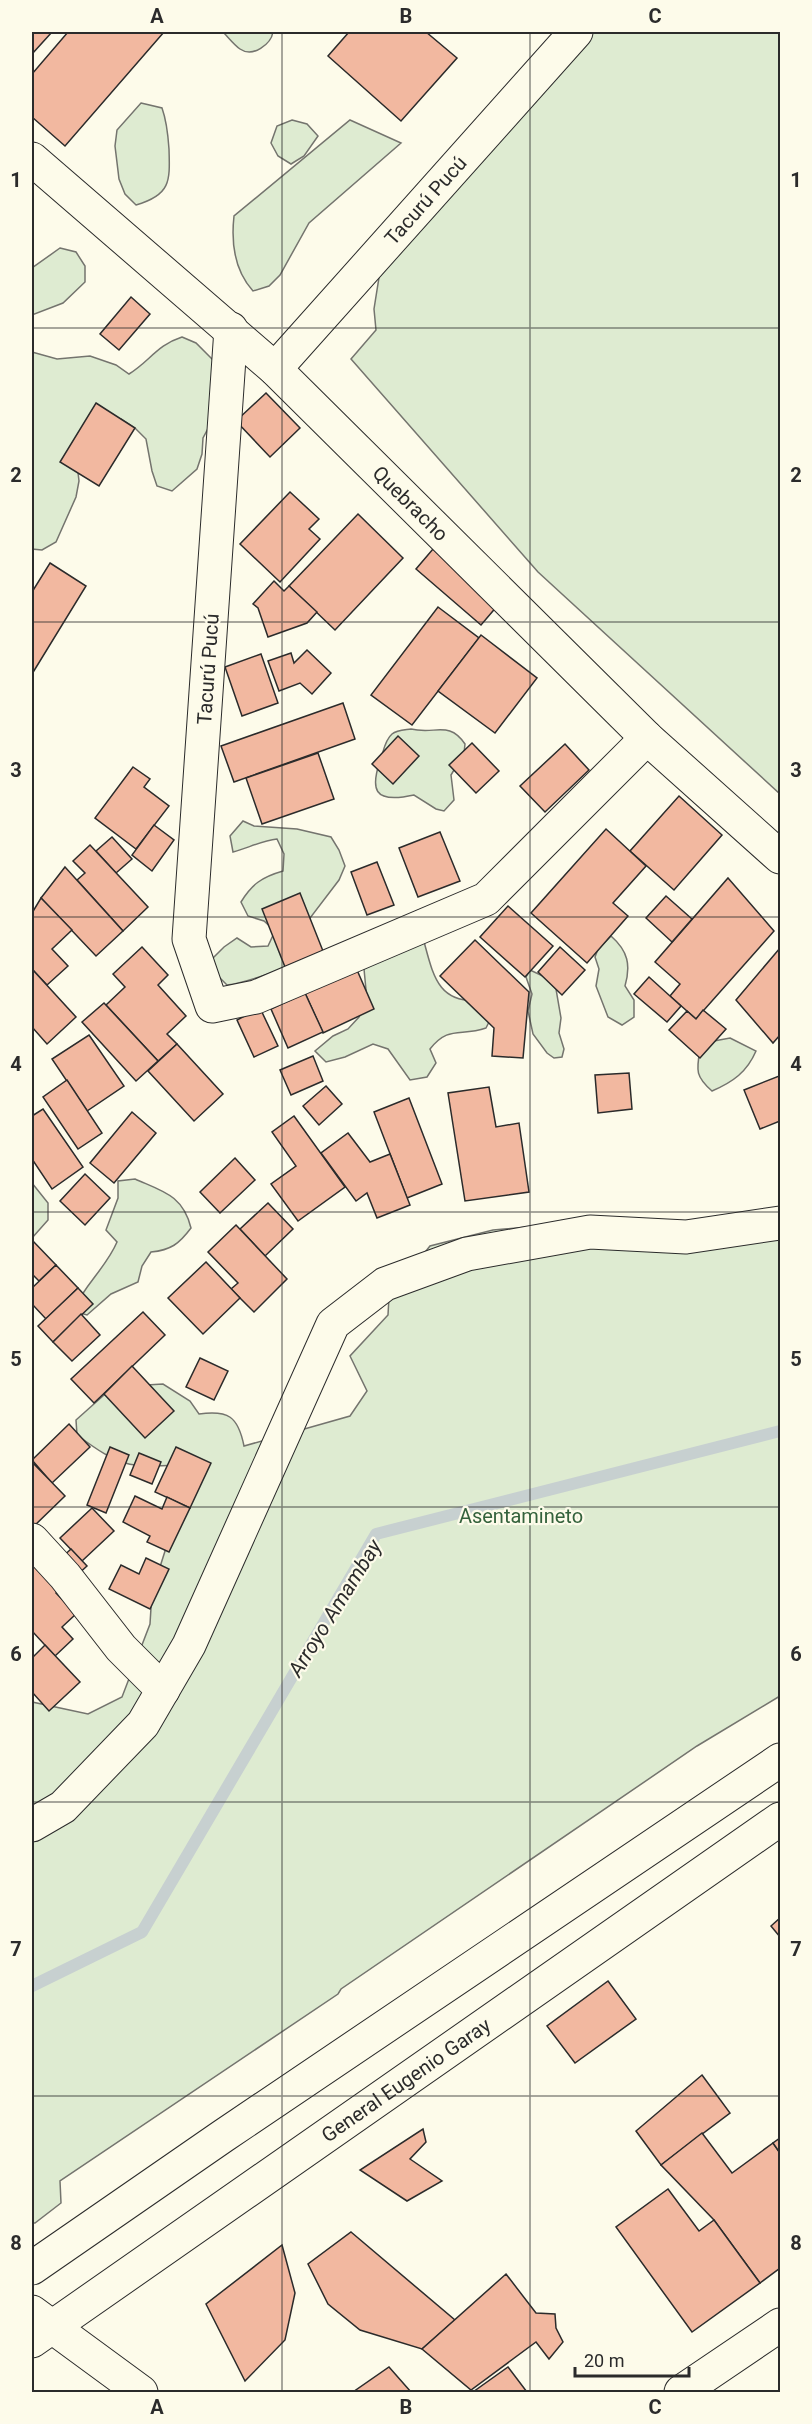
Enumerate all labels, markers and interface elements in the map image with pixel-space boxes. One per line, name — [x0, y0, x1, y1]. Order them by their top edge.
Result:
text: A — [150, 4, 164, 28]
text: B — [400, 4, 412, 28]
text: C — [648, 4, 662, 28]
street label: Tacurú Pucú — [380, 151, 472, 250]
text: 1 — [10, 168, 22, 192]
text: 1 — [790, 168, 802, 192]
street label: Quebracho — [368, 461, 453, 546]
text: 2 — [10, 463, 22, 487]
text: 2 — [790, 463, 802, 487]
street label: Tacurú Pucú — [192, 613, 224, 725]
text: 3 — [10, 758, 22, 782]
text: 3 — [790, 758, 802, 782]
text: 4 — [10, 1052, 22, 1076]
text: 4 — [790, 1052, 802, 1076]
text: 5 — [10, 1347, 22, 1371]
text: 5 — [790, 1347, 802, 1371]
park label: Asentamineto — [459, 1504, 583, 1528]
water label: Arroyo Amambay — [283, 1534, 387, 1682]
text: 6 — [10, 1642, 22, 1666]
text: 6 — [790, 1642, 802, 1666]
text: 7 — [10, 1937, 22, 1961]
text: 7 — [790, 1937, 802, 1961]
street label: General Eugenio Garay — [317, 2013, 495, 2147]
text: 8 — [10, 2231, 22, 2255]
text: 8 — [790, 2231, 802, 2255]
scale bar — [575, 2340, 689, 2378]
text: 20 m — [584, 2350, 624, 2371]
text: A — [150, 2395, 164, 2419]
text: B — [400, 2395, 412, 2419]
text: C — [648, 2395, 662, 2419]

